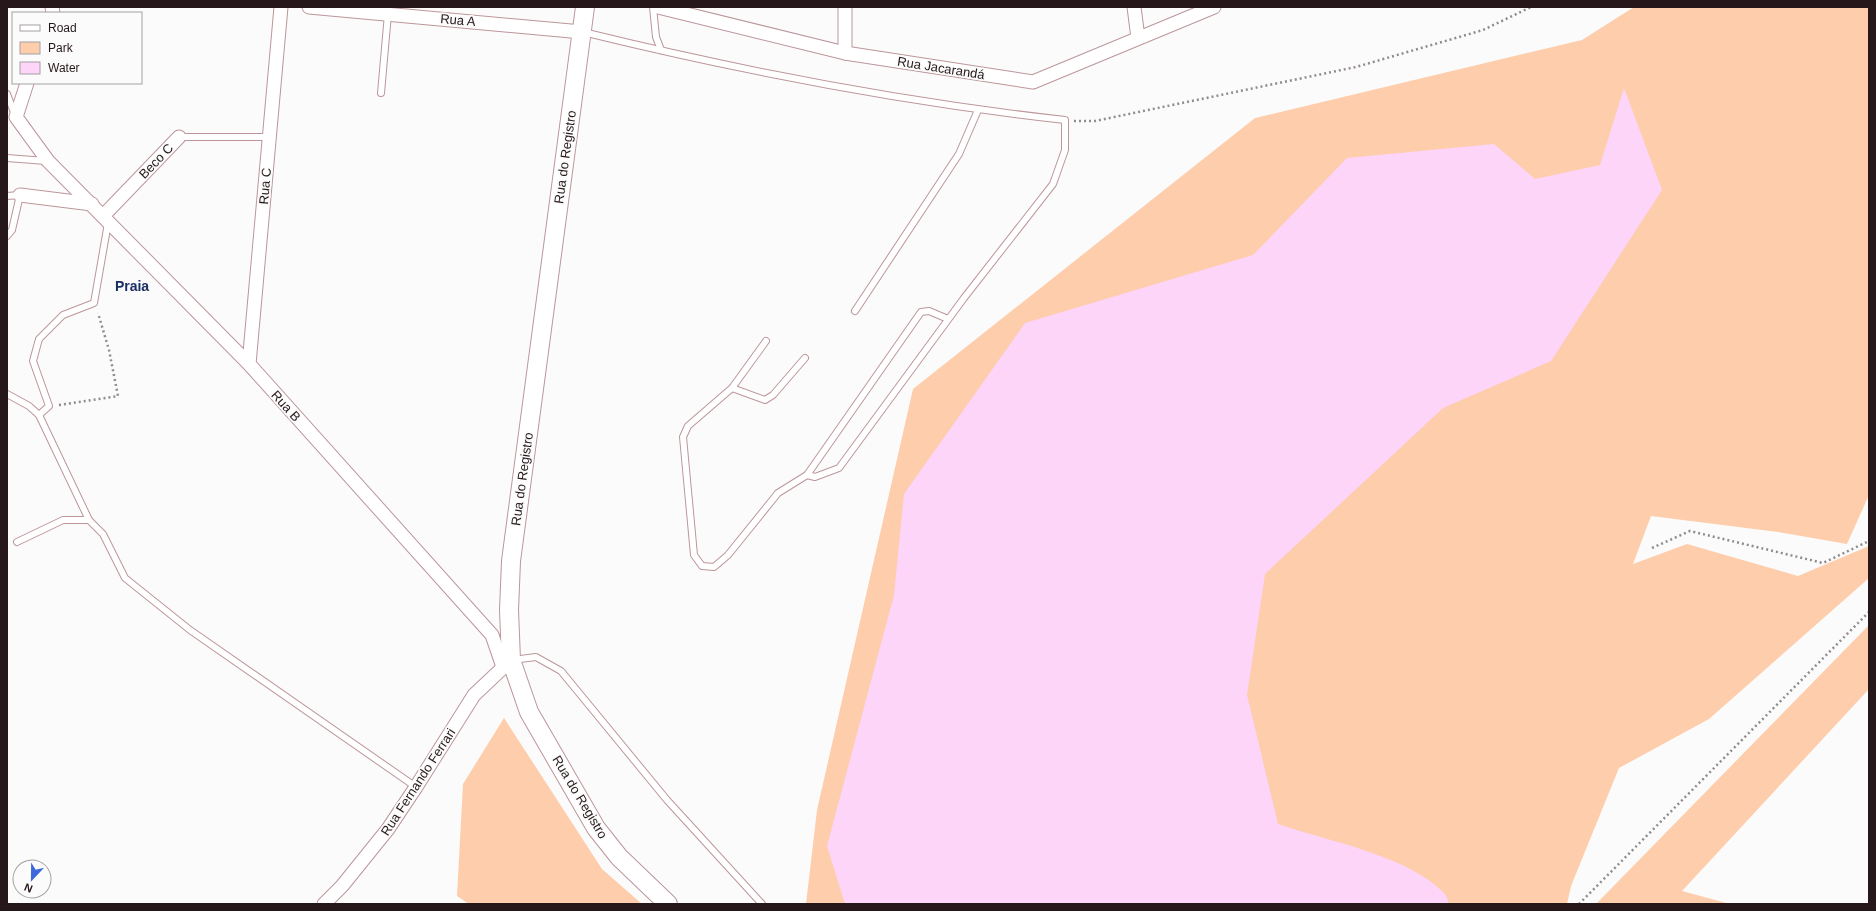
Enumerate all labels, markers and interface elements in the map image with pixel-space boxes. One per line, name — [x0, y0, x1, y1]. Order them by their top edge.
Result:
street label: Rua A — [440, 11, 477, 29]
legend — [12, 12, 142, 84]
text: Road — [48, 21, 77, 35]
text: Park — [48, 41, 74, 55]
street label: Rua Jacarandá — [896, 54, 986, 82]
text: Water — [48, 61, 80, 75]
street label: Rua do Registro — [551, 109, 579, 205]
street label: Beco C — [136, 140, 176, 182]
street label: Rua C — [256, 167, 274, 205]
district label: Praia — [115, 278, 149, 294]
street label: Rua B — [268, 388, 304, 424]
street label: Rua do Registro — [508, 431, 536, 527]
street label: Rua Fernando Ferrari — [378, 725, 458, 839]
street label: Rua do Registro — [549, 753, 611, 841]
north arrow — [12, 859, 52, 899]
text: N — [22, 881, 34, 895]

